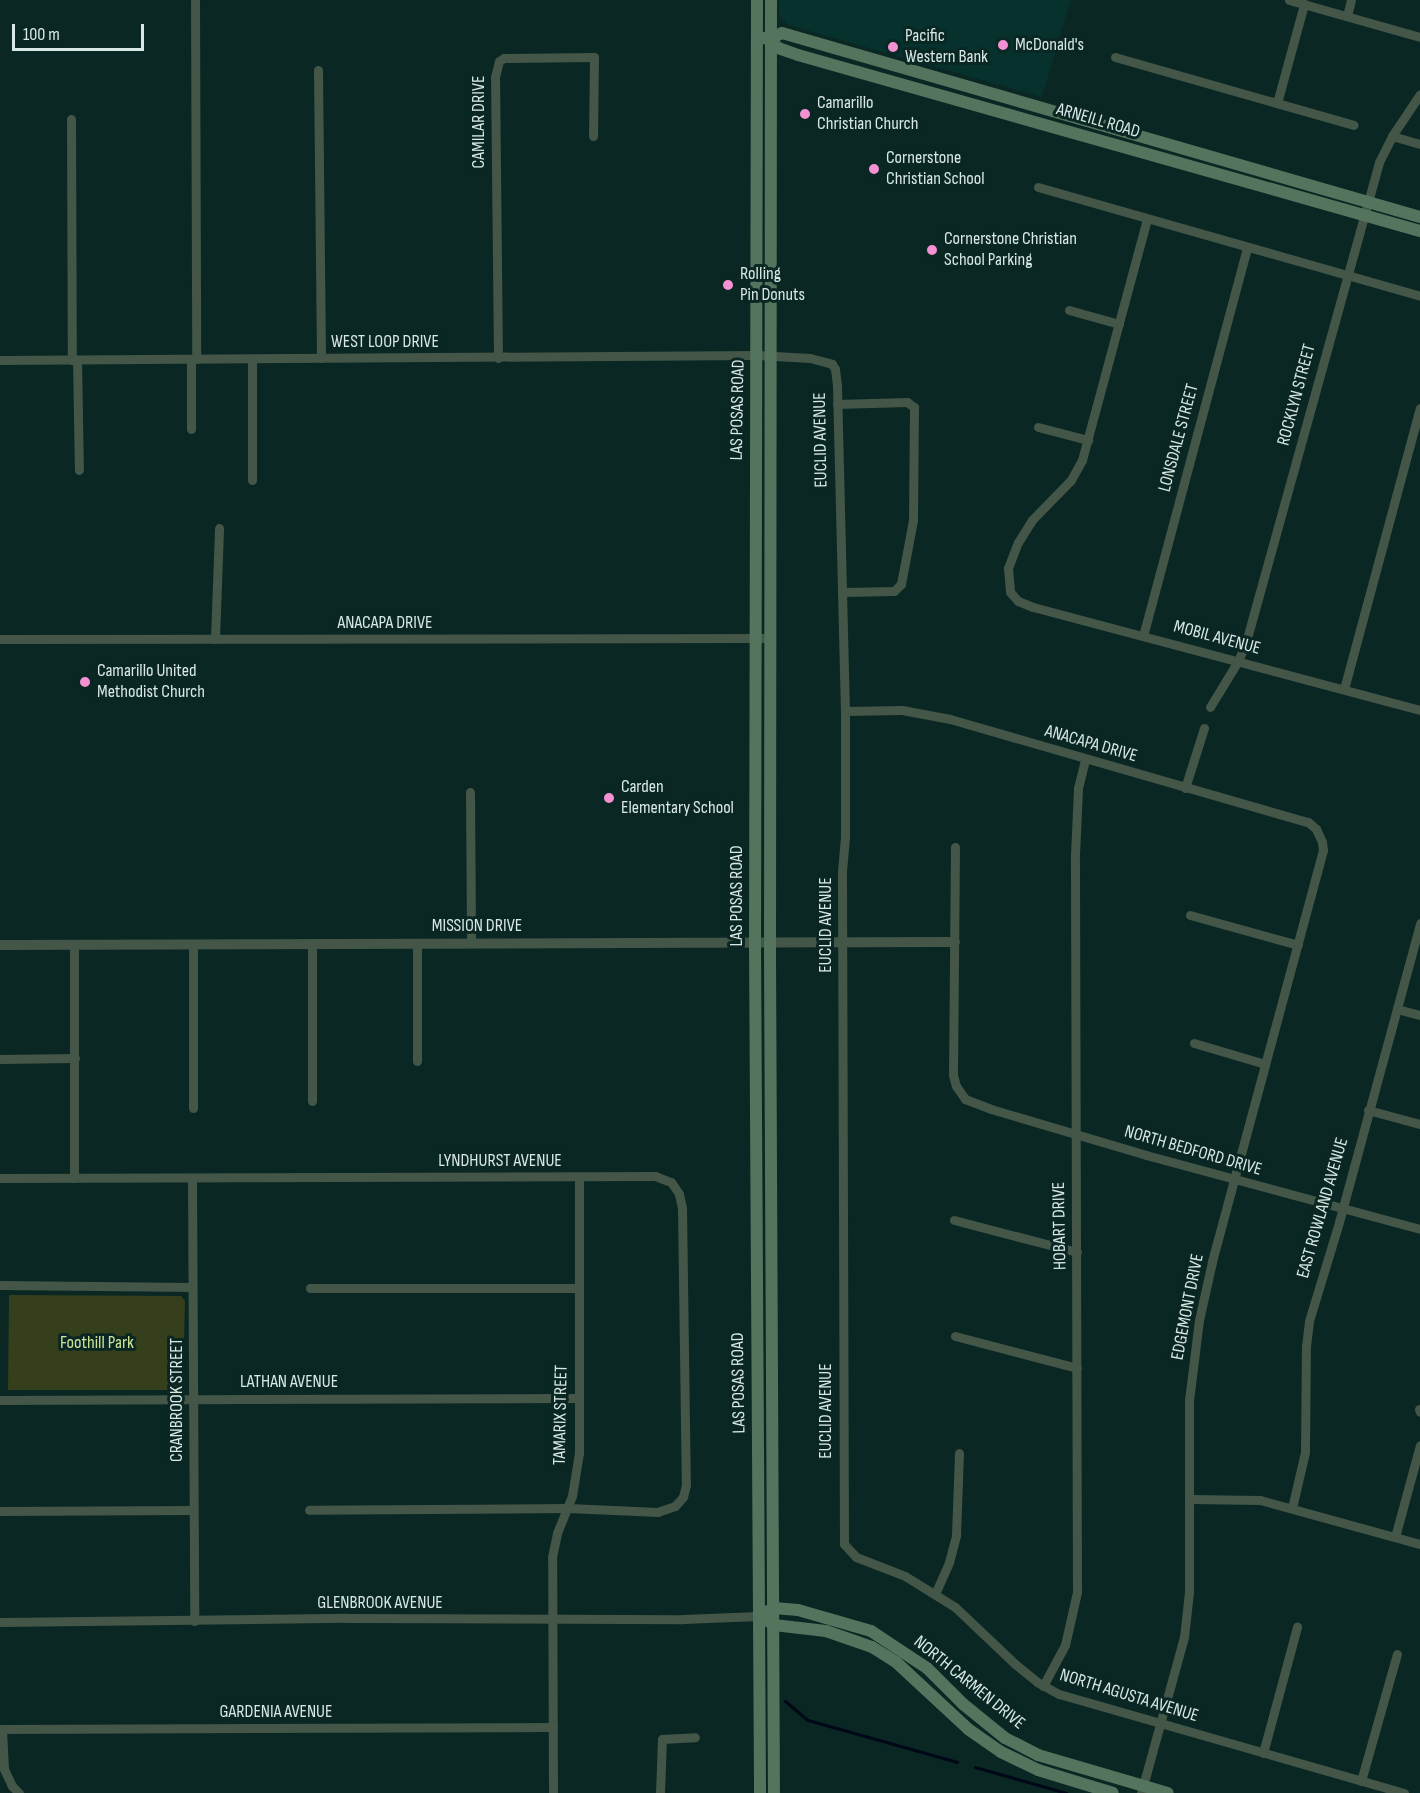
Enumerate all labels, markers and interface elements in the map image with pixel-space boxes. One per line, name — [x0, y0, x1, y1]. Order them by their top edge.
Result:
scale bar — [15, 12, 147, 50]
text: 100 m — [23, 24, 60, 45]
place label: Pacific Western Bank — [905, 26, 988, 68]
place label: McDonald's — [1015, 34, 1084, 56]
marker: McDonald's — [996, 38, 1010, 52]
marker: Pacific Western Bank — [886, 40, 900, 54]
street label: CAMILAR DRIVE — [468, 76, 490, 168]
place label: Camarillo Christian Church — [817, 93, 918, 136]
street label: ARNEILL ROAD — [1054, 99, 1142, 143]
marker: Camarillo Christian Church — [798, 107, 812, 121]
place label: Cornerstone Christian School — [886, 148, 985, 190]
marker: Cornerstone Christian School — [867, 162, 881, 176]
place label: Cornerstone Christian School Parking — [944, 229, 1077, 272]
marker: Cornerstone Christian School Parking — [925, 243, 939, 257]
place label: Rolling Pin Donuts — [740, 264, 805, 306]
marker: Rolling Pin Donuts — [721, 278, 735, 292]
street label: WEST LOOP DRIVE — [331, 331, 439, 353]
street label: ROCKLYN STREET — [1273, 342, 1321, 448]
street label: LAS POSAS ROAD — [726, 359, 750, 461]
street label: LONSDALE STREET — [1154, 382, 1204, 494]
street label: EUCLID AVENUE — [809, 392, 833, 488]
street label: ANACAPA DRIVE — [338, 612, 432, 634]
street label: MOBIL AVENUE — [1171, 616, 1263, 660]
place label: Camarillo United Methodist Church — [97, 661, 205, 704]
marker: Camarillo United Methodist Church — [78, 675, 92, 689]
street label: ANACAPA DRIVE — [1042, 721, 1140, 767]
place label: Carden Elementary School — [621, 777, 734, 820]
marker: Carden Elementary School — [602, 791, 616, 805]
street label: LAS POSAS ROAD — [726, 846, 748, 946]
street label: EUCLID AVENUE — [815, 877, 837, 973]
street label: MISSION DRIVE — [432, 915, 522, 937]
street label: NORTH BEDFORD DRIVE — [1122, 1121, 1264, 1181]
street label: EAST ROWLAND AVENUE — [1293, 1135, 1353, 1281]
street label: LYNDHURST AVENUE — [438, 1150, 562, 1172]
street label: HOBART DRIVE — [1048, 1182, 1072, 1270]
street label: EDGEMONT DRIVE — [1167, 1252, 1209, 1362]
park label: Foothill Park — [60, 1332, 134, 1354]
street label: LAS POSAS ROAD — [727, 1332, 751, 1434]
street label: CRANBROOK STREET — [166, 1338, 188, 1462]
street label: EUCLID AVENUE — [815, 1363, 837, 1459]
street label: TAMARIX STREET — [549, 1365, 573, 1465]
street label: LATHAN AVENUE — [240, 1371, 338, 1393]
street label: GLENBROOK AVENUE — [317, 1592, 443, 1614]
street label: NORTH CARMEN DRIVE — [909, 1632, 1029, 1734]
street label: NORTH AGUSTA AVENUE — [1057, 1665, 1201, 1727]
street label: GARDENIA AVENUE — [220, 1701, 332, 1723]

